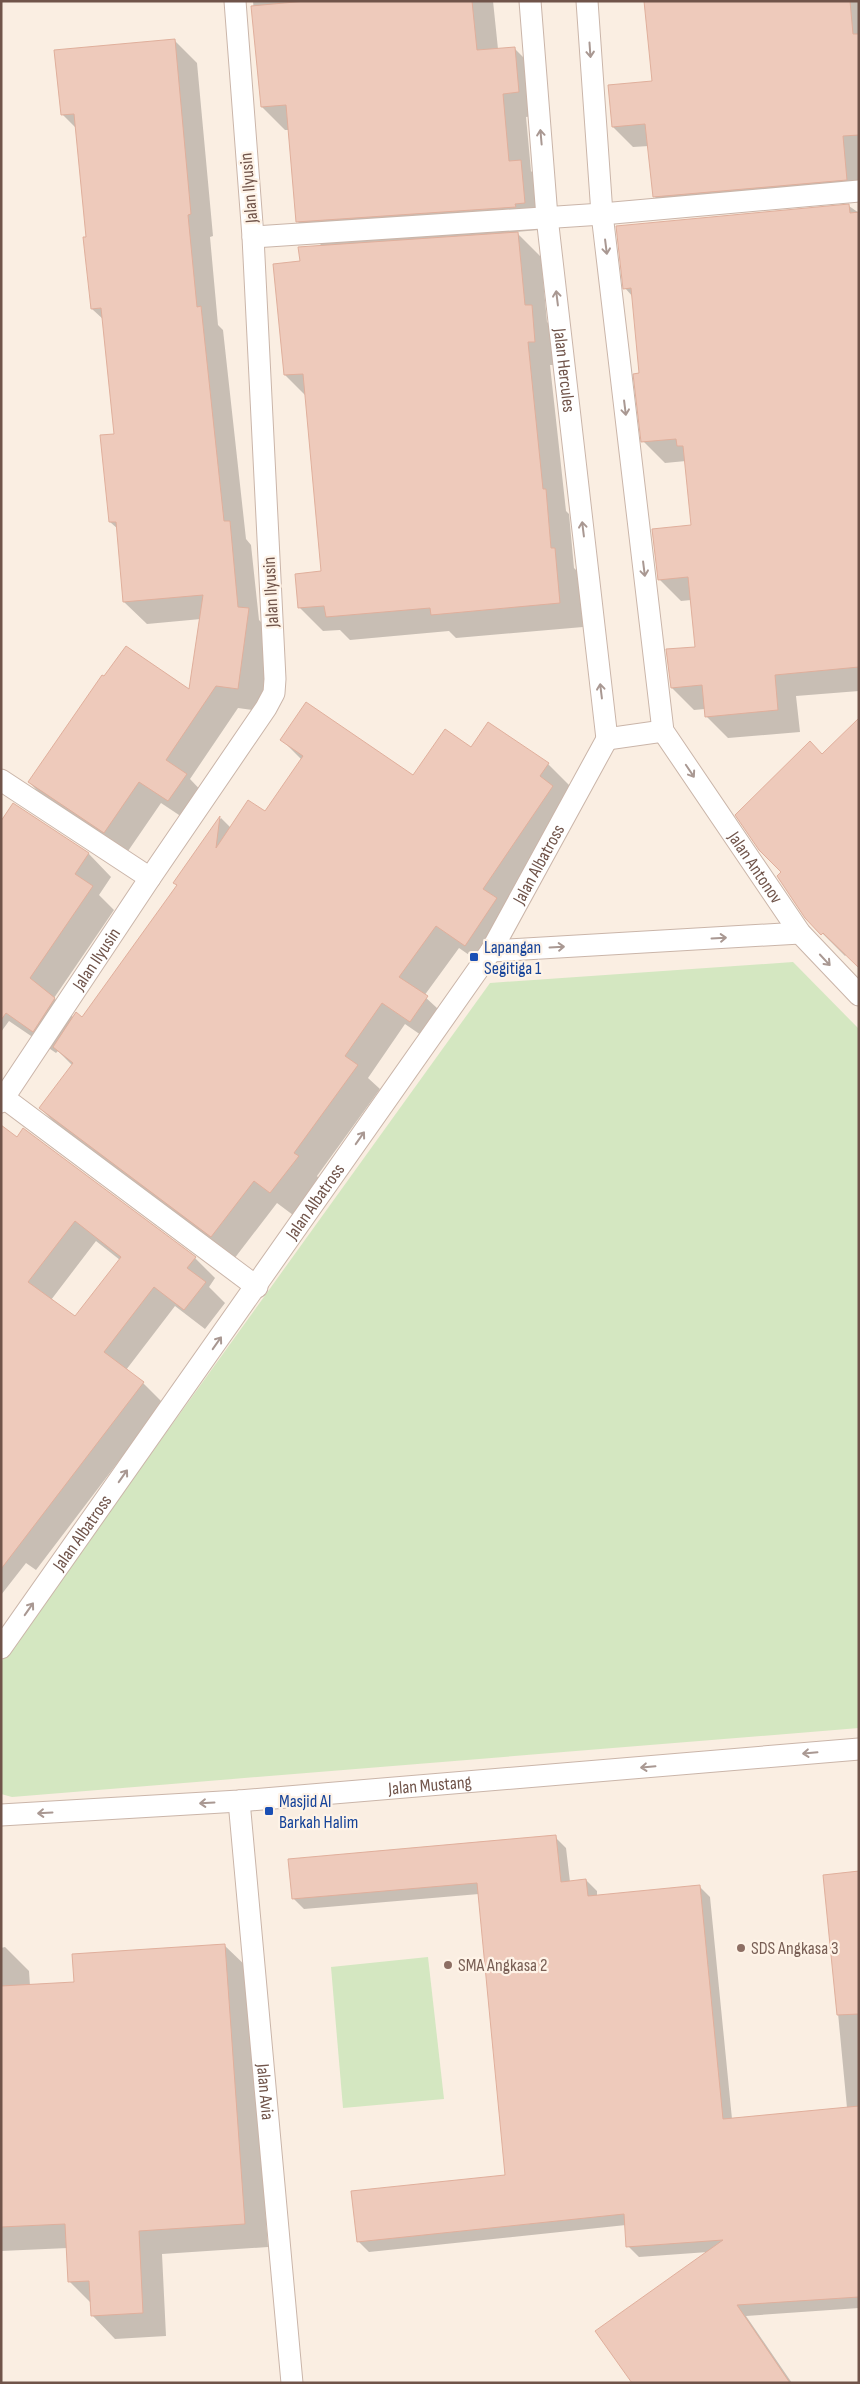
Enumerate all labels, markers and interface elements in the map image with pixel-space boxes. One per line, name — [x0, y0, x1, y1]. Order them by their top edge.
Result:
one-way arrow — [586, 42, 595, 58]
one-way arrow — [536, 129, 546, 145]
street label: Jalan Ilyusin — [235, 152, 263, 225]
one-way arrow — [601, 238, 611, 254]
one-way arrow — [552, 291, 562, 307]
street label: Jalan Hercules — [549, 326, 580, 414]
one-way arrow — [620, 400, 630, 416]
one-way arrow — [578, 522, 588, 538]
street label: Jalan Ilyusin — [259, 556, 283, 629]
one-way arrow — [639, 561, 649, 577]
one-way arrow — [596, 683, 606, 699]
one-way arrow — [685, 764, 695, 778]
street label: Jalan Albatross — [508, 821, 569, 909]
street label: Jalan Antonov — [723, 827, 787, 907]
street label: Jalan Ilyusin — [67, 924, 125, 995]
one-way arrow — [711, 933, 727, 942]
place label: Lapangan Segitiga 1 — [484, 937, 542, 979]
one-way arrow — [549, 943, 565, 952]
marker: Lapangan Segitiga 1 — [468, 951, 480, 963]
one-way arrow — [819, 953, 831, 966]
one-way arrow — [355, 1131, 365, 1145]
street label: Jalan Albatross — [281, 1159, 349, 1244]
one-way arrow — [212, 1336, 222, 1350]
one-way arrow — [118, 1469, 128, 1483]
street label: Jalan Albatross — [48, 1491, 116, 1575]
one-way arrow — [24, 1602, 34, 1616]
one-way arrow — [802, 1749, 818, 1758]
one-way arrow — [641, 1762, 657, 1772]
street label: Jalan Mustang — [386, 1771, 472, 1799]
place label: Masjid Al Barkah Halim — [279, 1791, 358, 1833]
one-way arrow — [199, 1799, 215, 1808]
marker: Masjid Al Barkah Halim — [263, 1805, 275, 1817]
one-way arrow — [37, 1808, 53, 1817]
place label: SDS Angkasa 3 — [751, 1938, 838, 1959]
marker: SDS Angkasa 3 — [735, 1942, 747, 1954]
place label: SMA Angkasa 2 — [458, 1955, 547, 1976]
marker: SMA Angkasa 2 — [442, 1959, 454, 1971]
street label: Jalan Avia — [252, 2062, 278, 2121]

